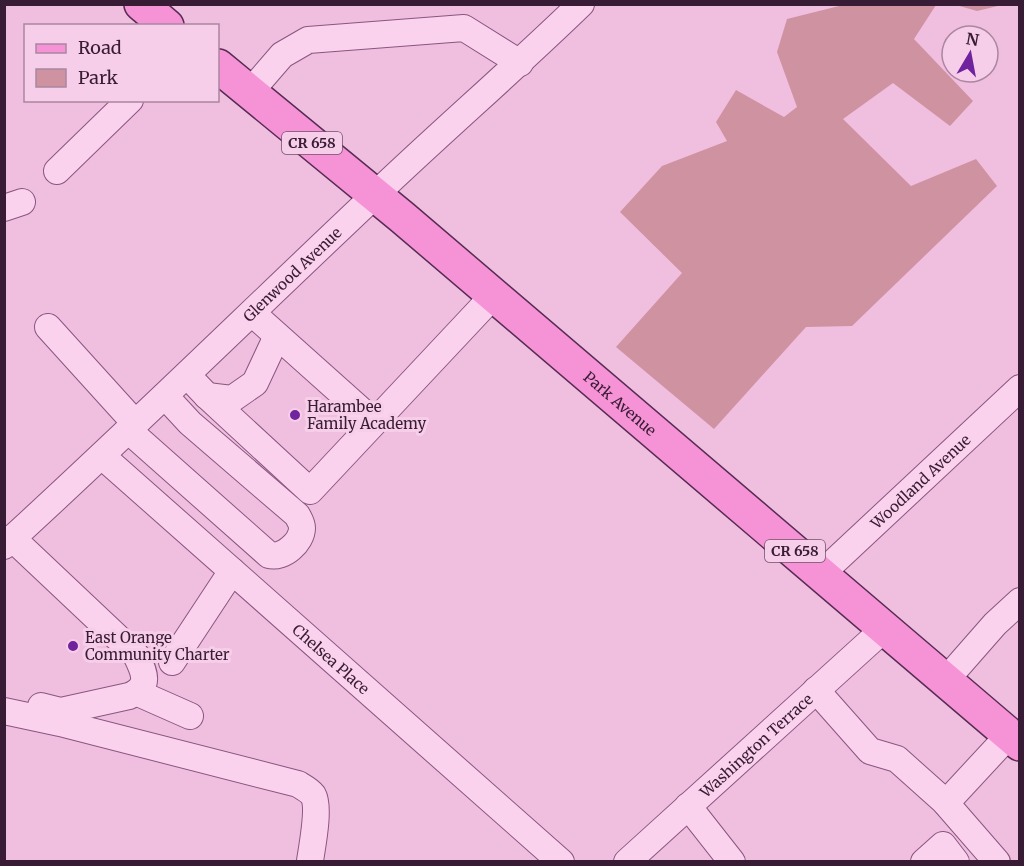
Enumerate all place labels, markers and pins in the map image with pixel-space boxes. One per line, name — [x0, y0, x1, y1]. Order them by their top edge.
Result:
place label: Harambee Family Academy — [307, 397, 426, 433]
marker: Harambee Family Academy — [288, 408, 302, 422]
place label: East Orange Community Charter — [85, 628, 230, 664]
marker: East Orange Community Charter — [66, 639, 80, 653]

